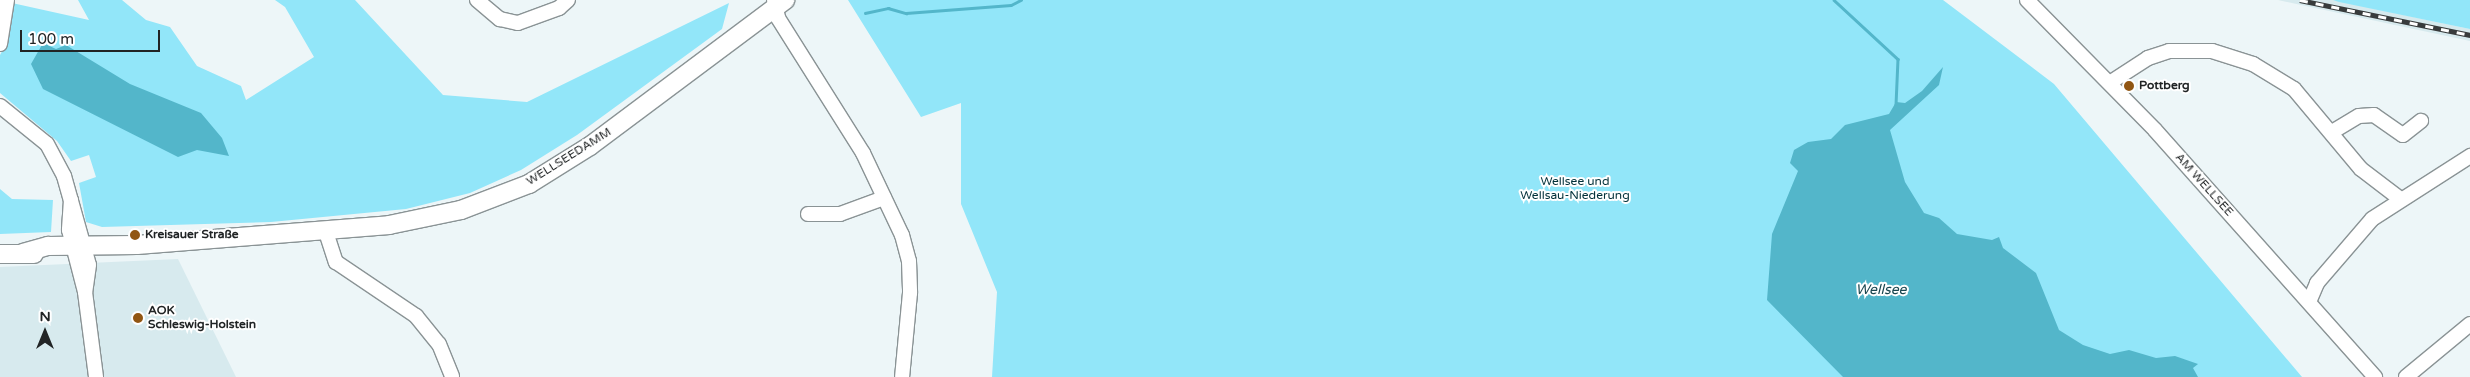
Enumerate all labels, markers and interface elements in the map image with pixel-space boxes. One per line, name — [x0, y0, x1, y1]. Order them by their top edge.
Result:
scale bar — [22, 20, 162, 52]
text: 100 m — [28, 30, 74, 48]
place label: Pottberg — [2139, 79, 2190, 93]
marker: Pottberg — [2123, 80, 2135, 92]
street label: WELLSEEDAMM — [524, 125, 614, 189]
street label: AM WELLSEE — [2172, 150, 2236, 220]
park label: Wellsee und Wellsau-Niederung — [1520, 175, 1630, 203]
place label: Kreisauer Straße — [145, 228, 239, 242]
marker: Kreisauer Straße — [129, 229, 141, 241]
water label: Wellsee — [1856, 282, 1906, 298]
place label: AOK Schleswig-Holstein — [148, 304, 256, 332]
north arrow — [20, 307, 70, 357]
text: N — [39, 308, 51, 325]
marker: AOK Schleswig-Holstein — [132, 312, 144, 324]

